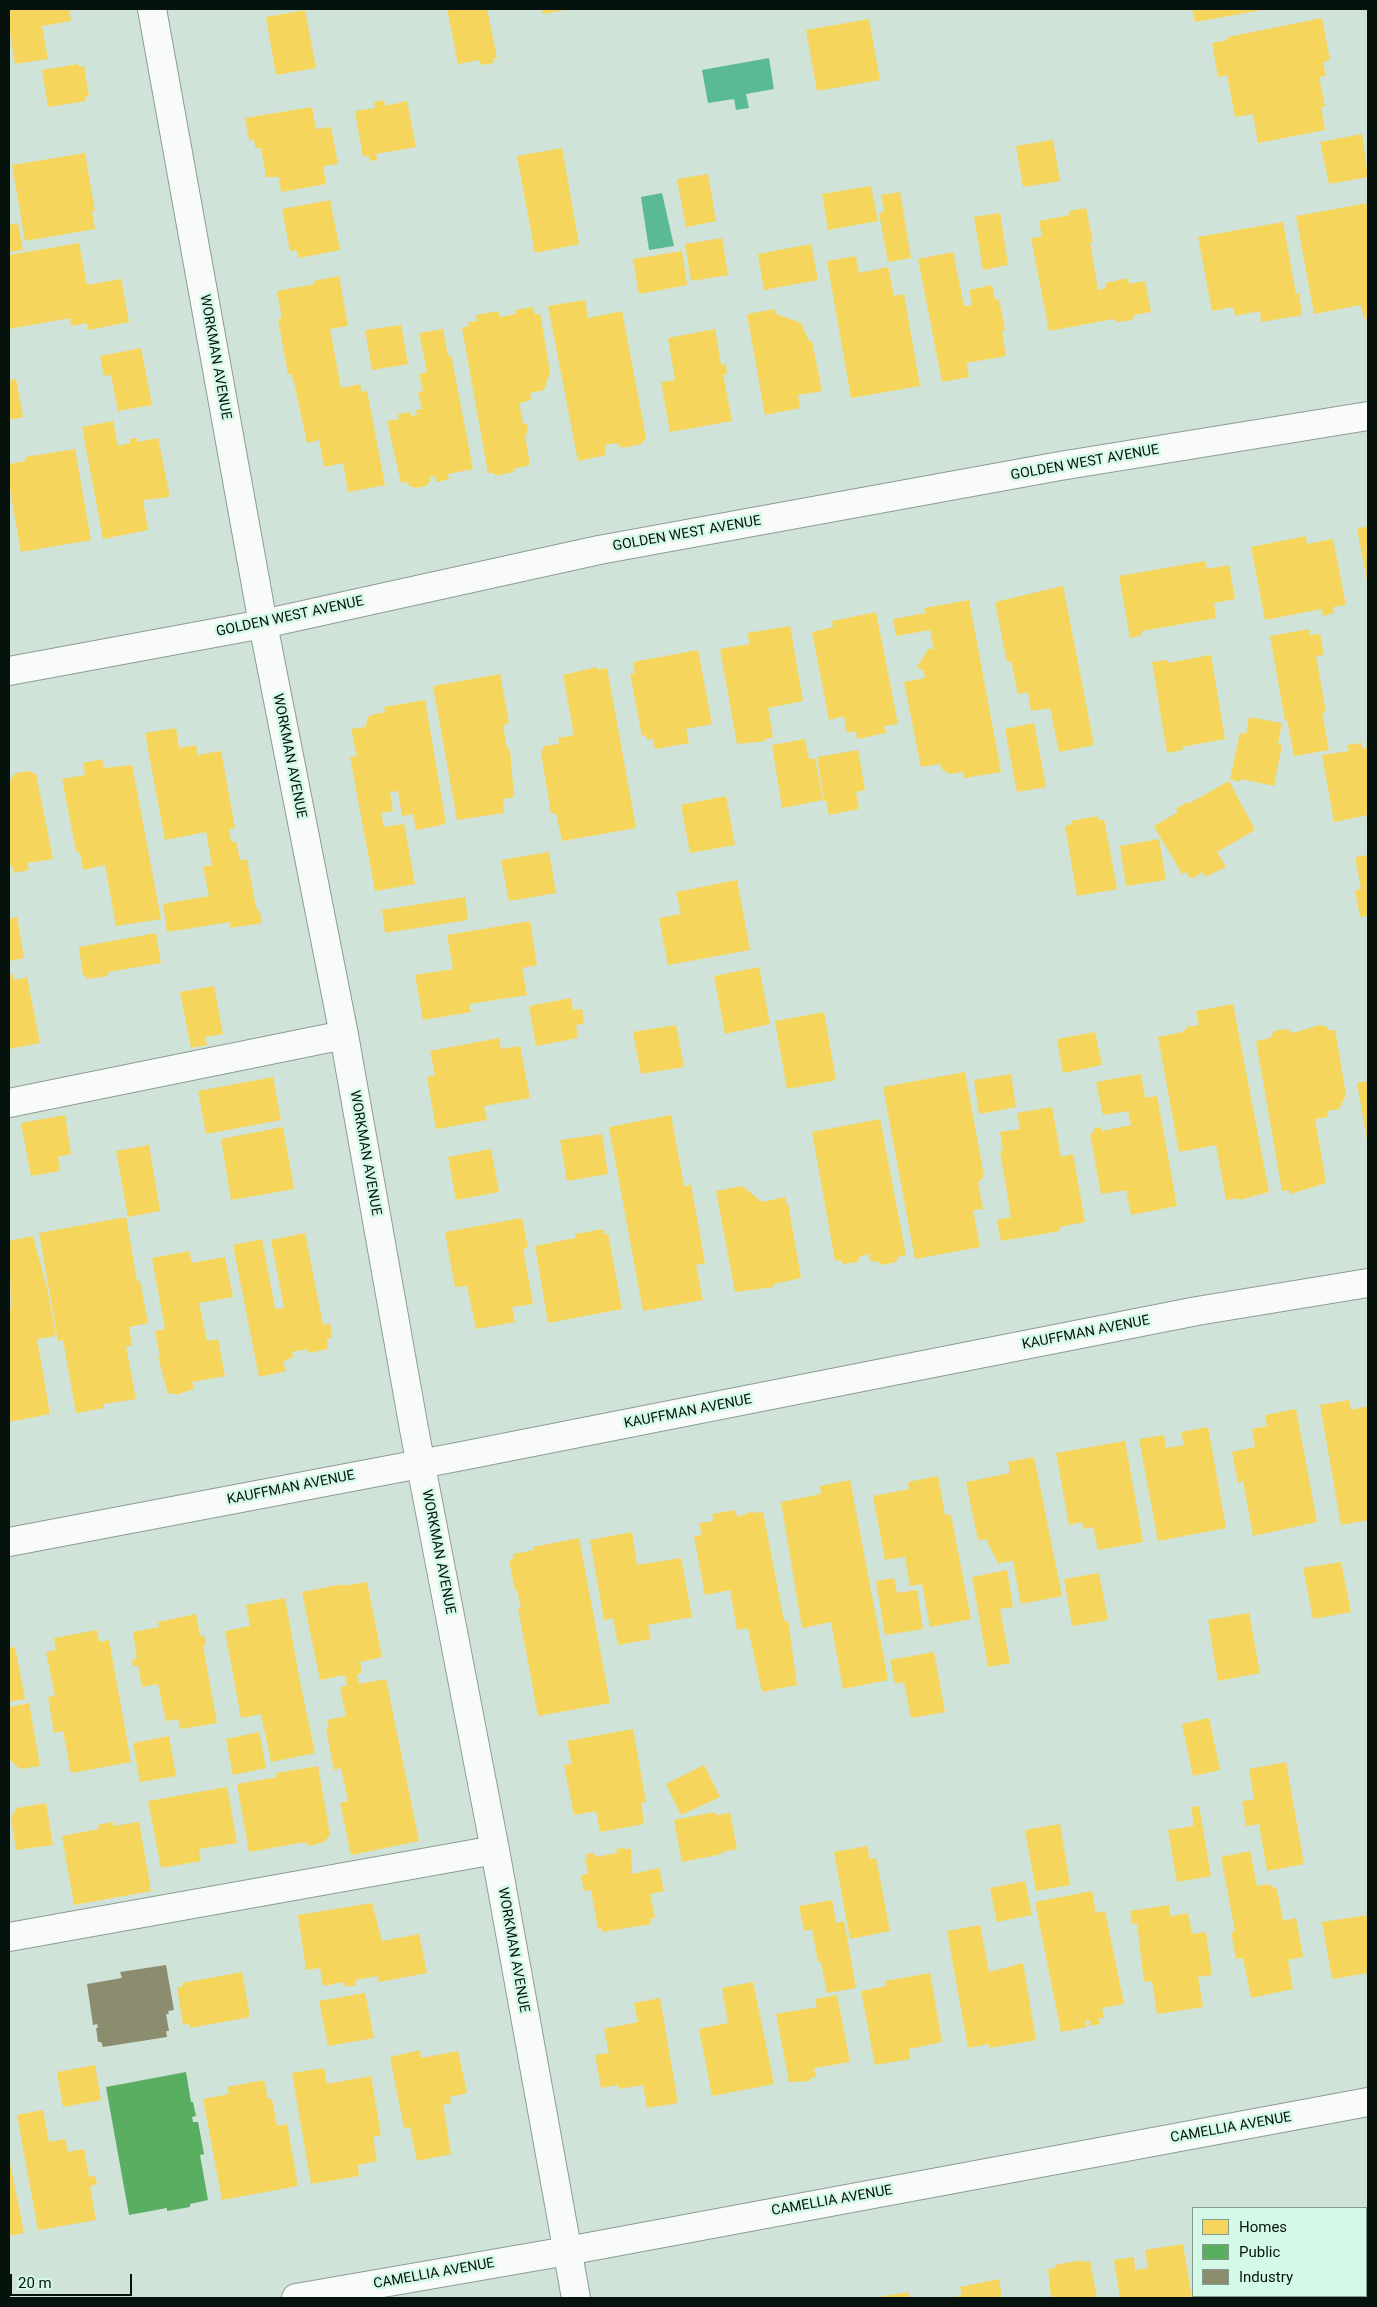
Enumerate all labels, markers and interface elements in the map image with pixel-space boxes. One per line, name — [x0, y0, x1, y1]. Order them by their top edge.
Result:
street label: WORKMAN AVENUE — [196, 293, 234, 421]
street label: GOLDEN WEST AVENUE — [1010, 442, 1160, 484]
street label: GOLDEN WEST AVENUE — [612, 513, 762, 555]
street label: GOLDEN WEST AVENUE — [215, 593, 365, 641]
street label: WORKMAN AVENUE — [269, 692, 309, 820]
street label: WORKMAN AVENUE — [346, 1089, 384, 1217]
street label: KAUFFMAN AVENUE — [1021, 1312, 1151, 1354]
street label: KAUFFMAN AVENUE — [623, 1391, 753, 1433]
street label: KAUFFMAN AVENUE — [226, 1467, 356, 1509]
street label: WORKMAN AVENUE — [418, 1488, 458, 1616]
street label: WORKMAN AVENUE — [494, 1886, 532, 2014]
street label: CAMELLIA AVENUE — [1169, 2109, 1293, 2147]
street label: CAMELLIA AVENUE — [770, 2182, 894, 2220]
legend — [1192, 2207, 1367, 2297]
text: Homes — [1239, 2218, 1287, 2236]
text: Public — [1239, 2243, 1280, 2261]
street label: CAMELLIA AVENUE — [372, 2255, 496, 2293]
scale bar — [12, 2264, 135, 2296]
text: Industry — [1239, 2268, 1293, 2286]
text: 20 m — [18, 2274, 52, 2292]

